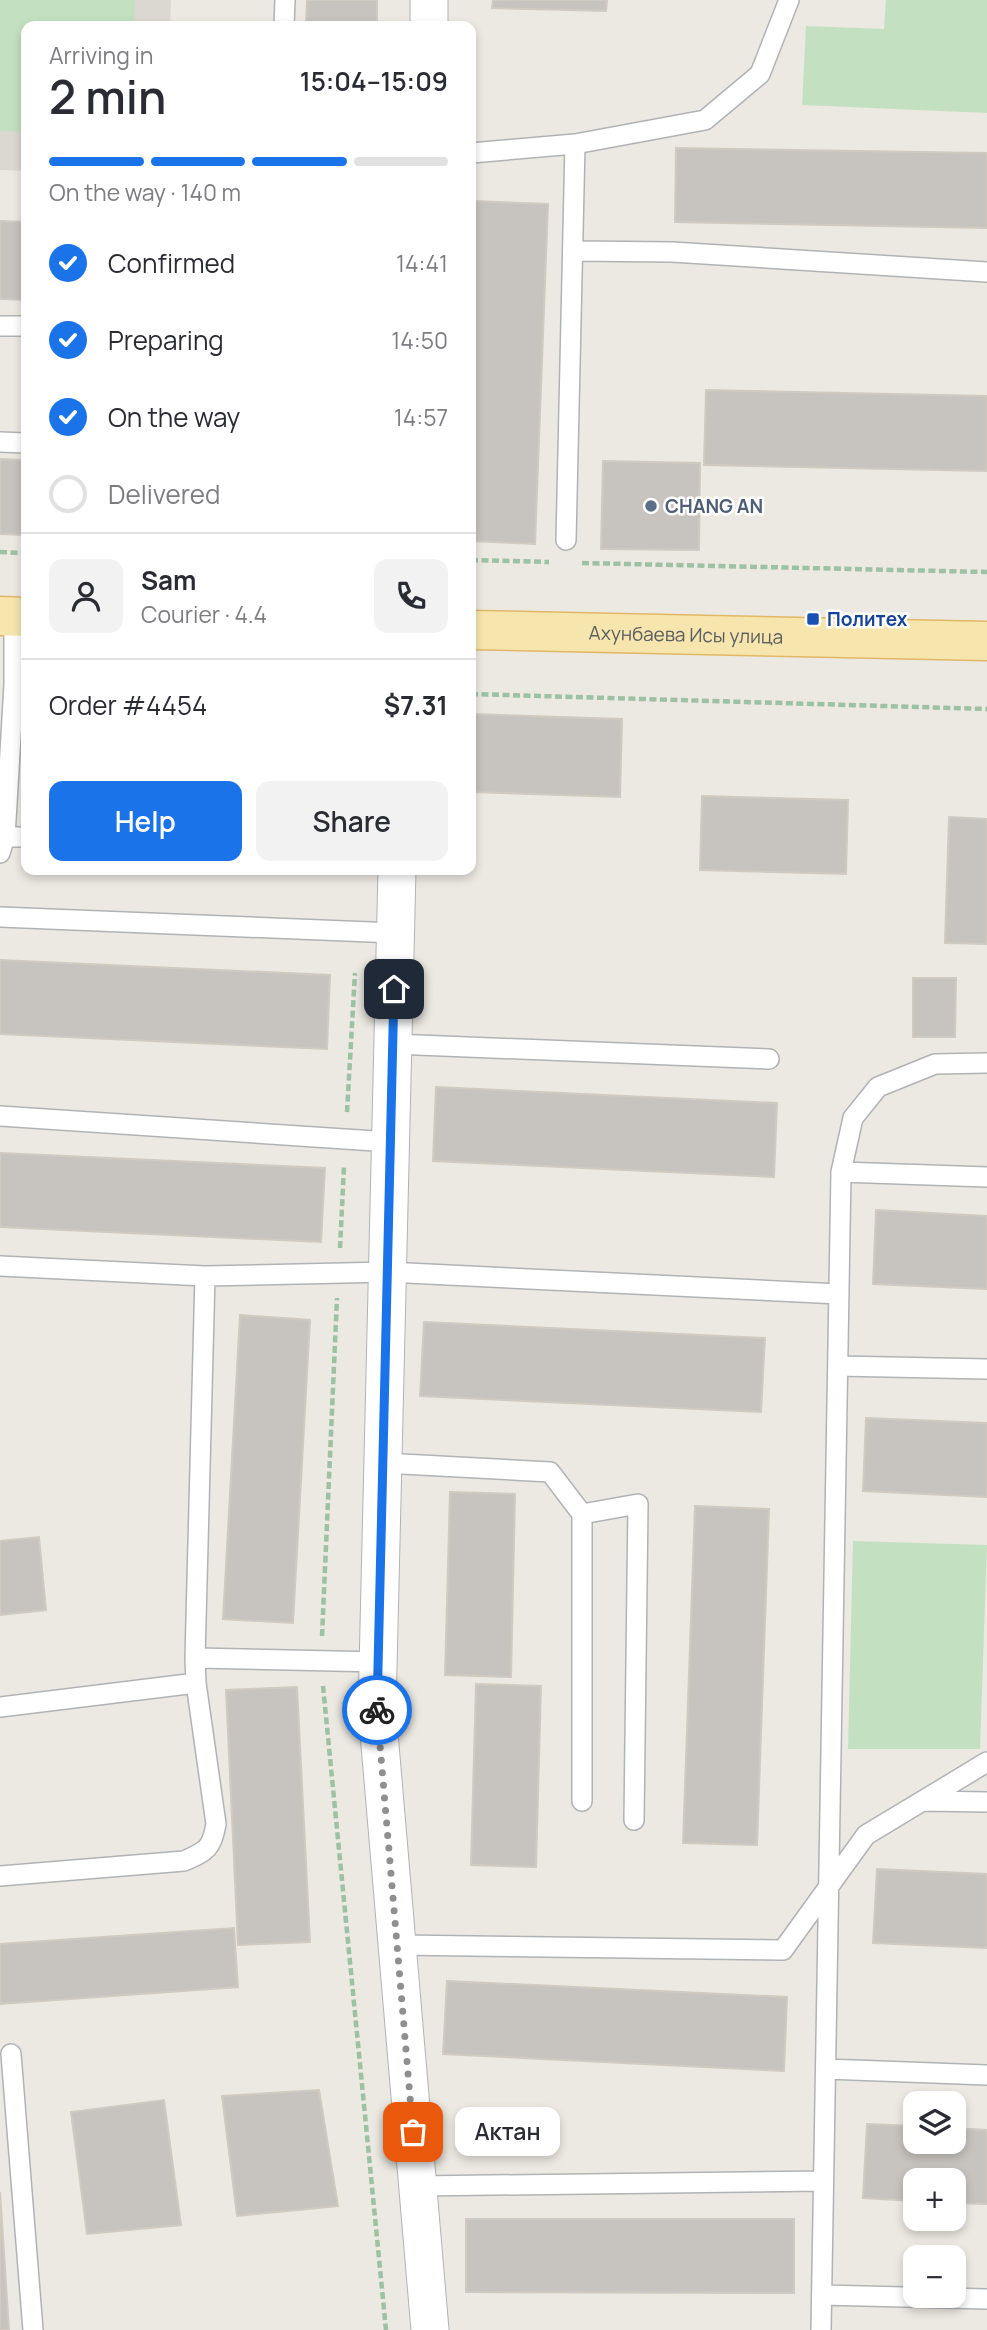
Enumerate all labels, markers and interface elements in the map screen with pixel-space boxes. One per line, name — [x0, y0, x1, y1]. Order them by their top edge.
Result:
text: Arriving in — [49, 39, 154, 71]
text: 15:04–15:09 — [300, 63, 448, 99]
text: 2 min — [49, 65, 166, 128]
text: On the way · 140 m — [49, 176, 241, 208]
icon: check — [49, 244, 87, 282]
text: Confirmed — [108, 245, 235, 281]
text: 14:41 — [396, 247, 448, 279]
icon: check — [49, 321, 87, 359]
text: Preparing — [108, 322, 224, 358]
text: 14:50 — [391, 324, 448, 356]
icon: check — [49, 398, 87, 436]
text: On the way — [108, 399, 240, 435]
text: 14:57 — [394, 401, 448, 433]
text: Delivered — [108, 476, 220, 512]
place label: CHANG AN — [665, 493, 763, 519]
marker: CHANG AN — [643, 498, 659, 514]
button: person — [49, 559, 123, 633]
button: phone — [374, 559, 448, 633]
text: Sam — [141, 562, 196, 598]
text: Courier · 4.4 — [141, 598, 267, 630]
place label: Политех — [827, 606, 908, 632]
marker: Политех — [805, 611, 821, 627]
street label: Ахунбаева Исы улица — [588, 620, 783, 650]
text: Order #4454 — [49, 687, 207, 723]
text: $7.31 — [384, 687, 448, 723]
button: Help — [49, 781, 242, 861]
button: Share — [256, 781, 448, 861]
pin — [364, 959, 424, 1019]
icon: home — [375, 970, 413, 1008]
courier — [342, 1675, 412, 1745]
icon: bike — [358, 1691, 396, 1729]
map controls — [903, 2091, 966, 2308]
button: layers — [903, 2091, 966, 2154]
pin — [383, 2102, 443, 2162]
callout: Актан — [455, 2108, 560, 2156]
icon: bag — [394, 2113, 432, 2151]
text: Актан — [474, 2115, 541, 2147]
button: + — [903, 2168, 966, 2231]
button: − — [903, 2245, 966, 2308]

